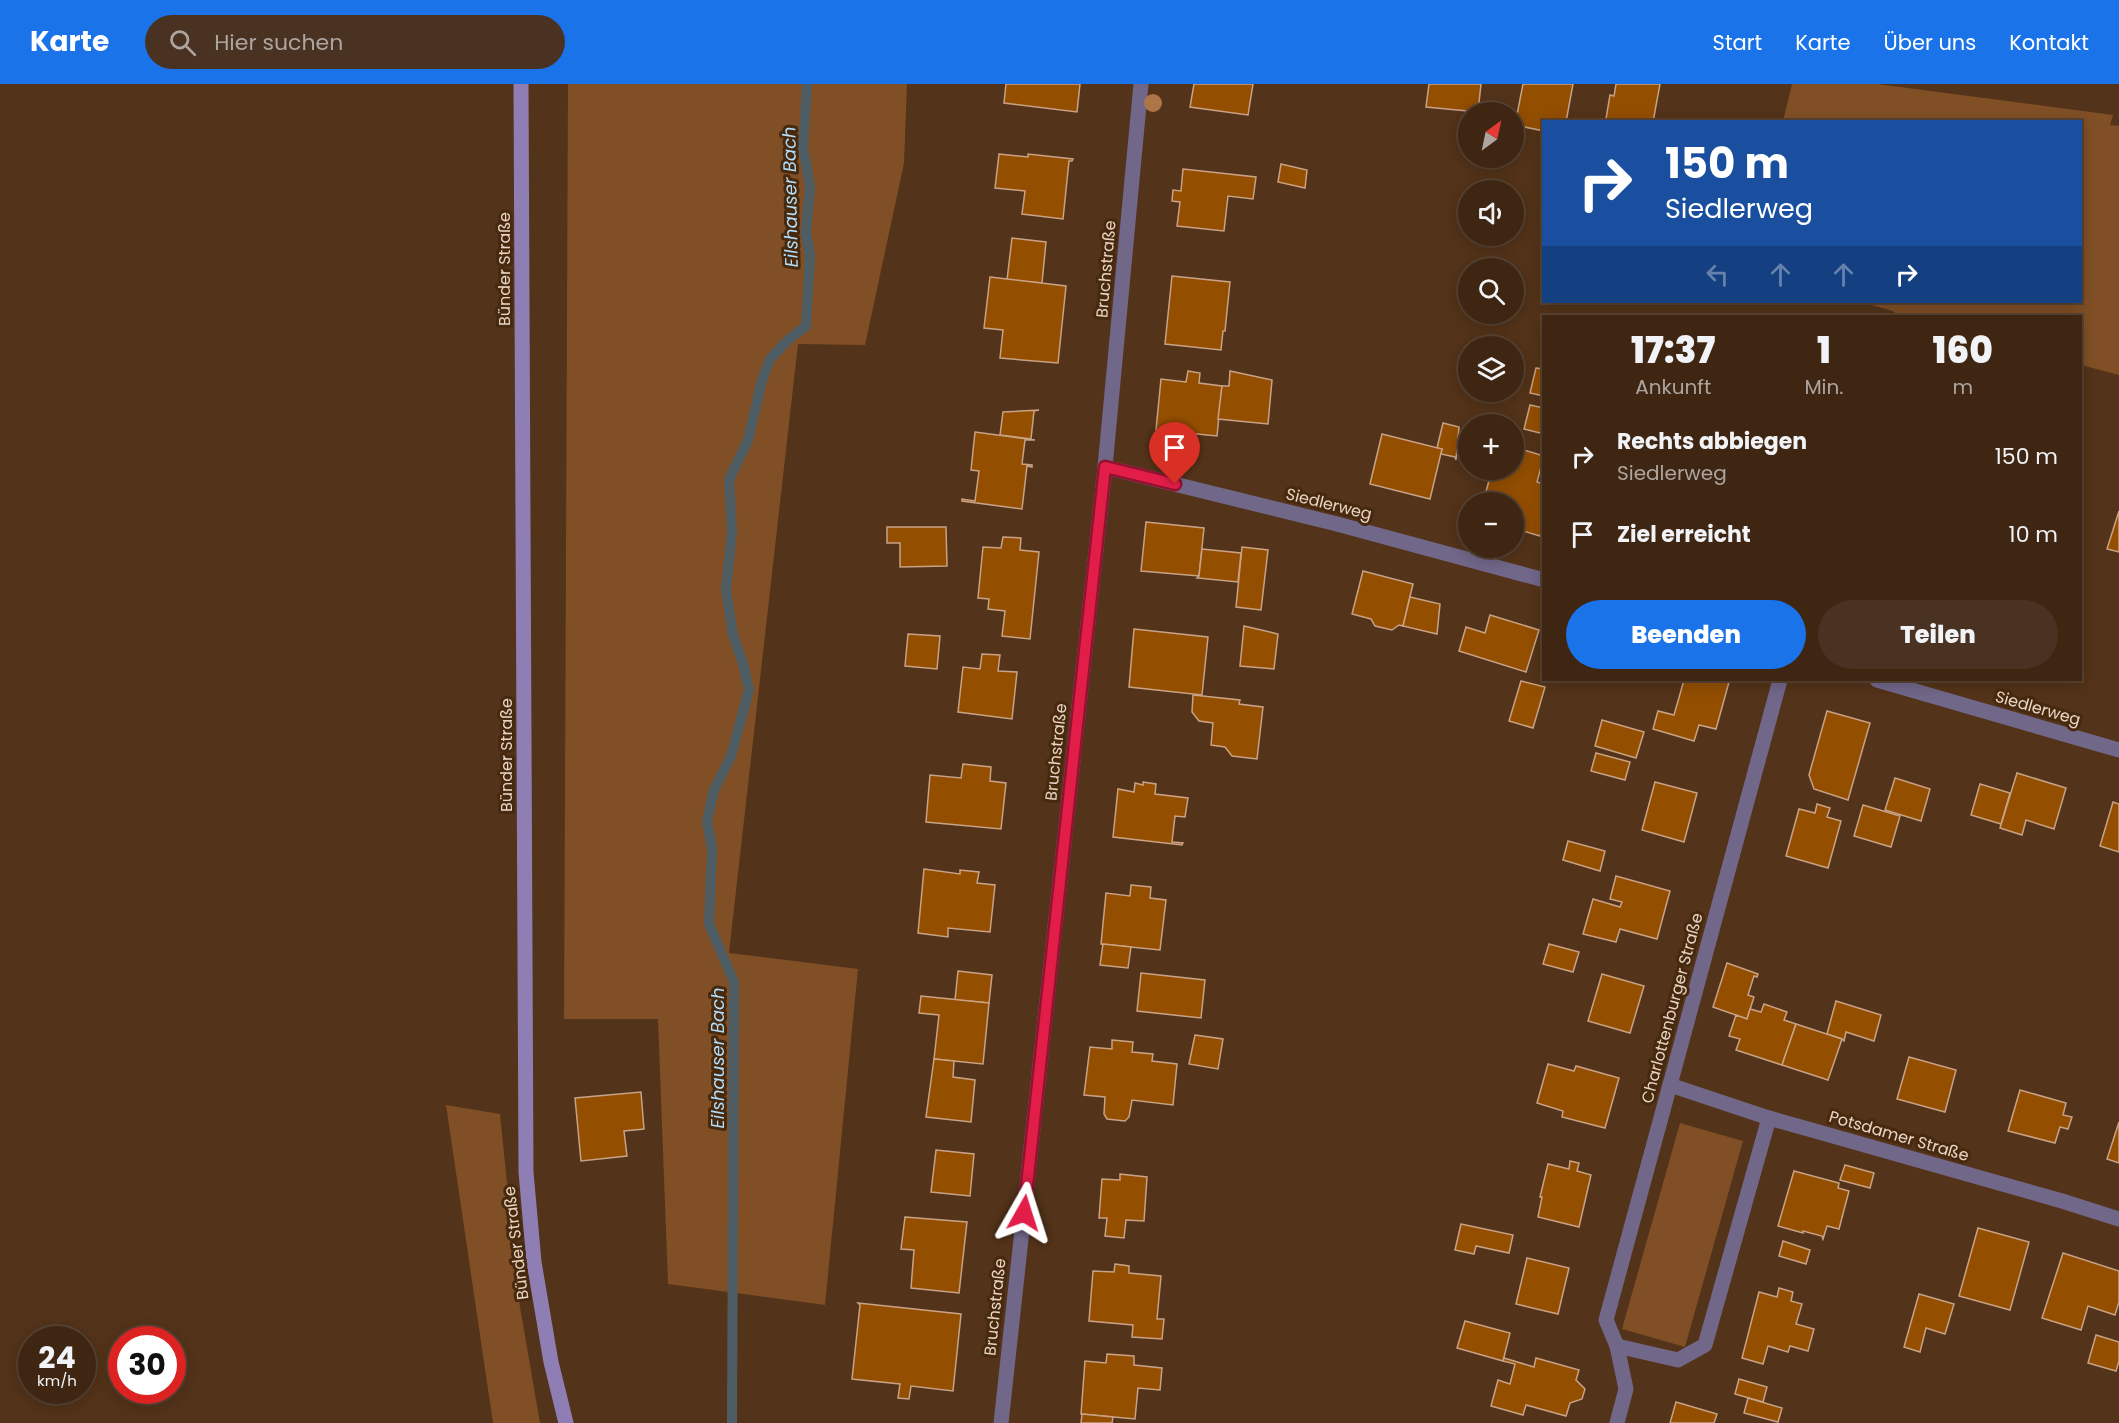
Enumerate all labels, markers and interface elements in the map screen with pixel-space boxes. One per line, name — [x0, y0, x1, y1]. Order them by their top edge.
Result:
search box — [145, 15, 565, 69]
text: Karte — [30, 22, 109, 61]
icon: search — [166, 26, 199, 59]
text: Hier suchen — [214, 27, 343, 58]
text: Start — [1713, 28, 1762, 57]
text: Karte — [1795, 28, 1851, 57]
text: Über uns — [1884, 28, 1976, 57]
text: Kontakt — [2009, 28, 2089, 57]
north arrow — [1458, 102, 1524, 168]
map controls — [1458, 102, 1524, 558]
water label: Eilshauser Bach — [776, 126, 804, 268]
text: 150 m — [1665, 134, 1789, 193]
icon: right — [1566, 144, 1644, 222]
button: sound — [1458, 180, 1524, 246]
text: Siedlerweg — [1665, 190, 1813, 227]
street label: Bünder Straße — [493, 212, 516, 326]
street label: Bruchstraße — [1090, 219, 1122, 319]
button: search — [1458, 258, 1524, 324]
icon: left — [1701, 258, 1734, 291]
icon: ahead — [1764, 258, 1797, 291]
icon: ahead — [1827, 258, 1860, 291]
icon: right — [1890, 258, 1923, 291]
text: 17:37 — [1631, 325, 1715, 376]
text: 1 — [1817, 325, 1831, 376]
text: 160 — [1933, 325, 1993, 376]
button: layers — [1458, 336, 1524, 402]
text: Ankunft — [1635, 373, 1711, 401]
text: Min. — [1804, 373, 1844, 401]
text: m — [1952, 373, 1973, 401]
button: + — [1458, 414, 1524, 480]
pin — [1149, 422, 1200, 484]
text: Rechts abbiegen — [1617, 426, 1807, 457]
icon: arrive — [1158, 431, 1191, 464]
icon: right — [1566, 440, 1599, 473]
text: 150 m — [1995, 441, 2058, 472]
text: Siedlerweg — [1617, 459, 1727, 487]
street label: Siedlerweg — [1284, 482, 1374, 526]
button: − — [1458, 492, 1524, 558]
icon: arrive — [1566, 518, 1599, 551]
text: Ziel erreicht — [1617, 519, 1751, 550]
text: 10 m — [2009, 519, 2058, 550]
button: Beenden — [1566, 600, 1806, 669]
button: Teilen — [1818, 600, 2058, 669]
street label: Siedlerweg — [1993, 685, 2083, 731]
street label: Bünder Straße — [495, 698, 518, 812]
street label: Bruchstraße — [1039, 702, 1073, 802]
street label: Charlottenburger Straße — [1636, 910, 1709, 1106]
water label: Eilshauser Bach — [705, 988, 730, 1128]
street label: Potsdamer Straße — [1826, 1105, 1972, 1167]
position arrow — [992, 1181, 1056, 1245]
street label: Bünder Straße — [498, 1185, 534, 1301]
street label: Bruchstraße — [978, 1257, 1012, 1357]
speed limit sign: 30 — [108, 1326, 186, 1404]
text: 24 — [38, 1336, 76, 1379]
text: km/h — [37, 1370, 77, 1391]

